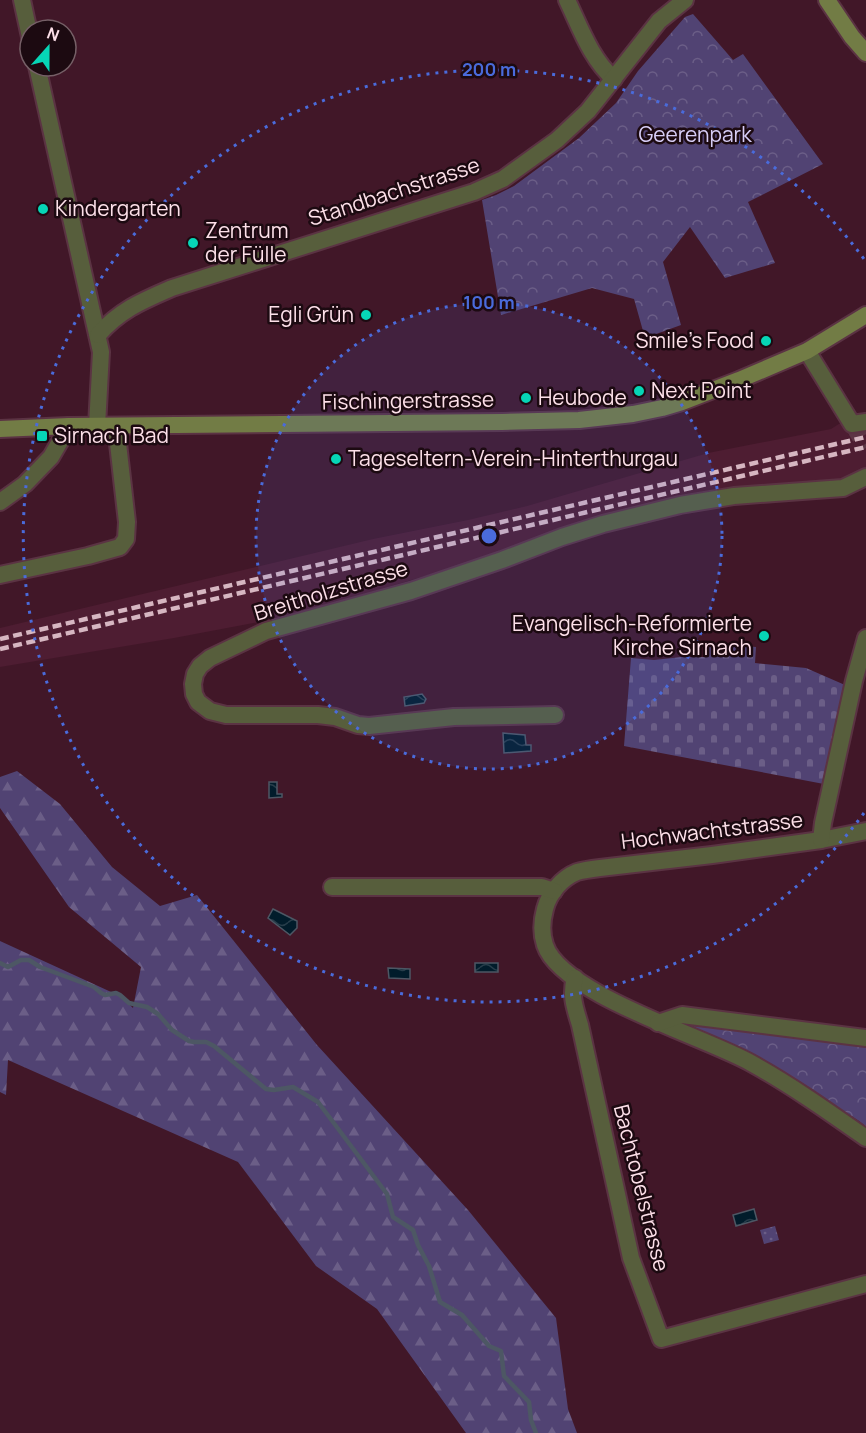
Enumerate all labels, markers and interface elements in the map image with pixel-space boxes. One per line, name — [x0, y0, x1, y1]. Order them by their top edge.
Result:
north arrow — [18, 18, 78, 78]
text: N — [44, 22, 63, 46]
text: 200 m — [462, 57, 516, 81]
park label: Geerenpark — [638, 120, 752, 148]
street label: Standbachstrasse — [304, 150, 483, 232]
place label: Kindergarten — [55, 194, 181, 222]
marker: Kindergarten — [36, 202, 50, 216]
place label: Zentrum der Fülle — [205, 216, 289, 268]
marker: Zentrum der Fülle — [186, 236, 200, 250]
text: 100 m — [463, 290, 515, 314]
place label: Egli Grün — [268, 300, 354, 328]
marker: Egli Grün — [359, 308, 373, 322]
place label: Smile's Food — [635, 326, 754, 354]
marker: Smile's Food — [759, 334, 773, 348]
place label: Next Point — [651, 376, 752, 404]
place label: Heubode — [538, 383, 627, 411]
street label: Fischingerstrasse — [322, 384, 494, 416]
marker: Next Point — [632, 384, 646, 398]
marker: Heubode — [519, 391, 533, 405]
place label: Sirnach Bad — [54, 421, 169, 449]
marker: Sirnach Bad — [35, 429, 49, 443]
place label: Tageseltern-Verein-Hinterthurgau — [348, 444, 678, 472]
marker: Tageseltern-Verein-Hinterthurgau — [329, 452, 343, 466]
centre of rings — [479, 526, 499, 546]
street label: Breitholzstrasse — [250, 553, 411, 627]
place label: Evangelisch-Reformierte Kirche Sirnach — [512, 609, 752, 661]
marker: Evangelisch-Reformierte Kirche Sirnach — [757, 629, 771, 643]
street label: Hochwachtstrasse — [619, 805, 804, 855]
street label: Bachtobelstrasse — [608, 1101, 676, 1274]

